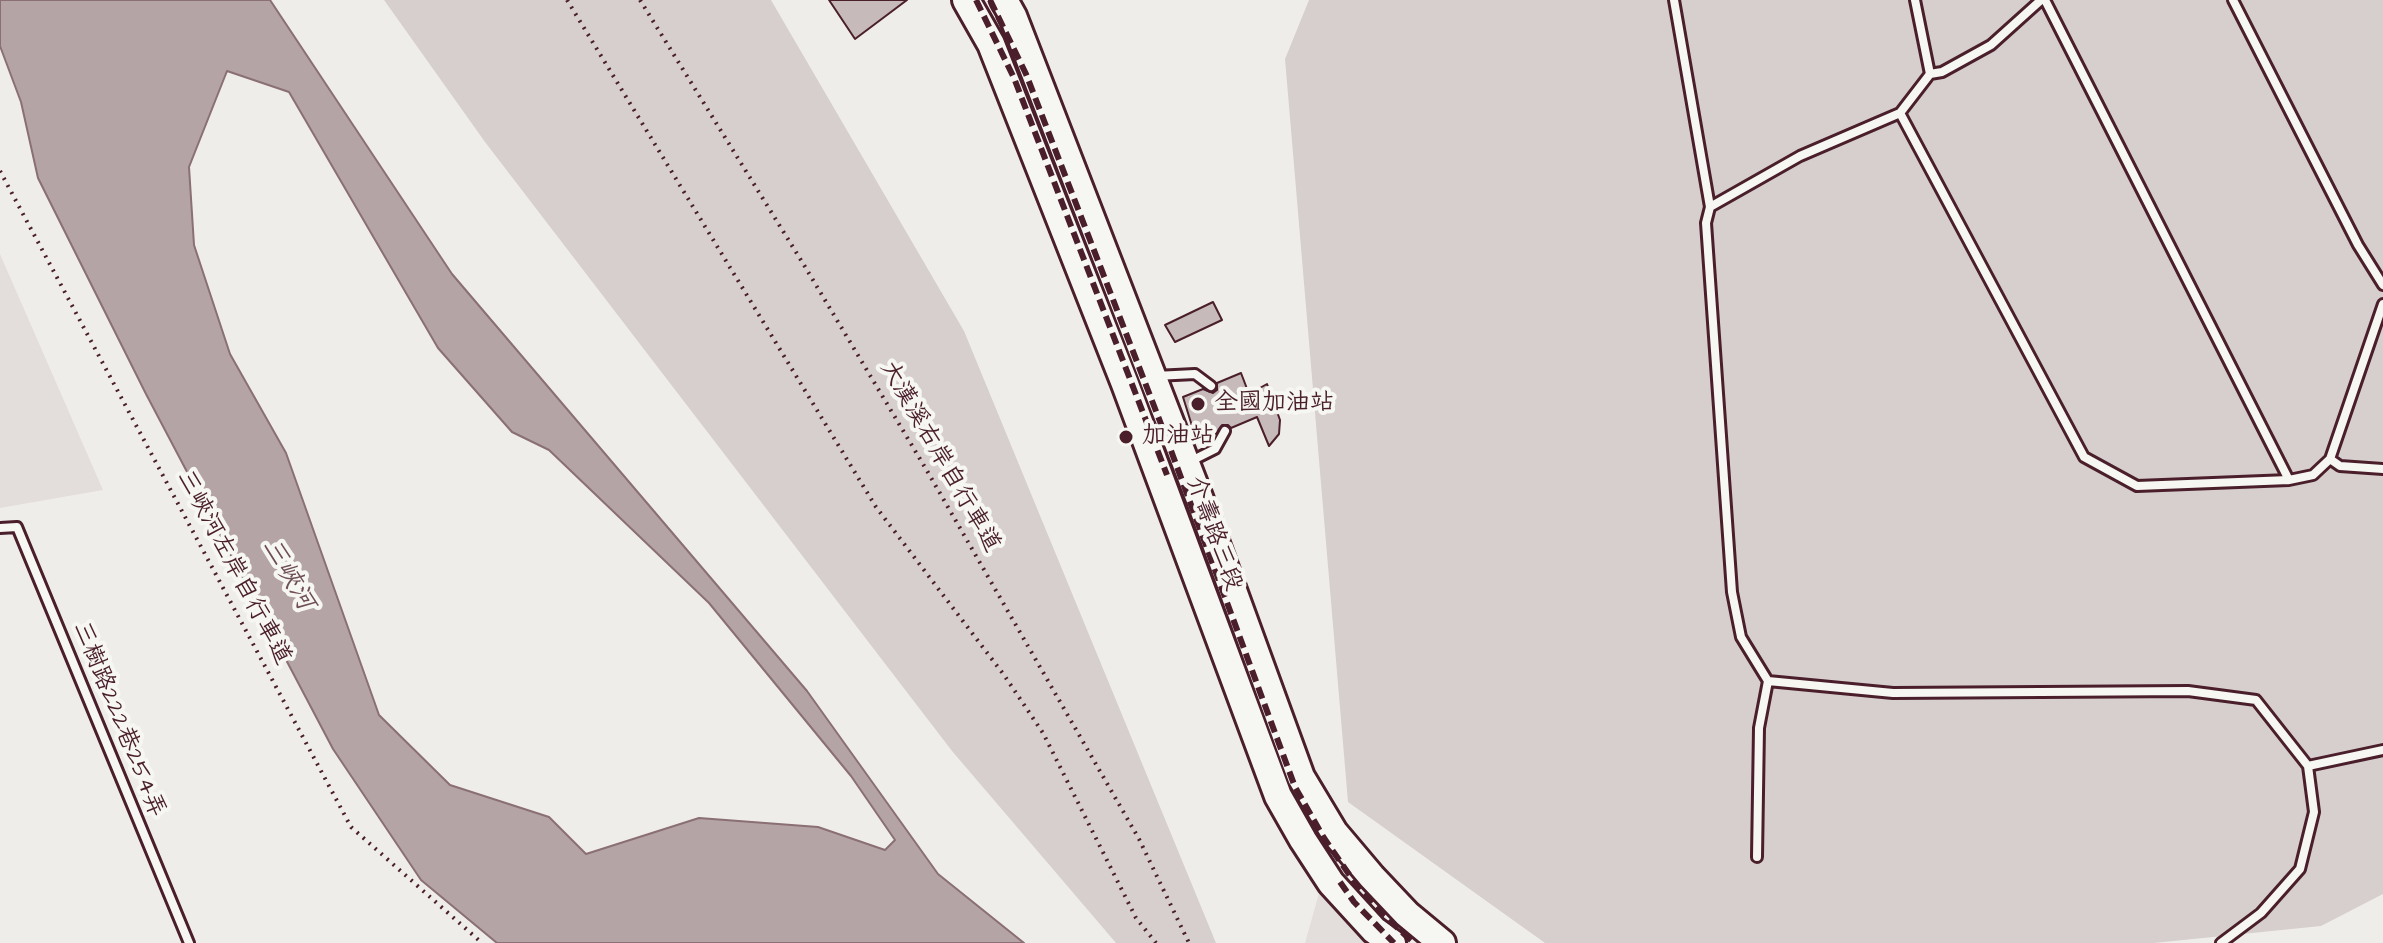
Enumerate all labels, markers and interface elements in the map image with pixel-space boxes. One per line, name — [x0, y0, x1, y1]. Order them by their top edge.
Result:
street label: 大漢溪右岸自行車道 — [873, 356, 1005, 558]
place label: 全國加油站 — [1214, 390, 1334, 418]
marker: 全國加油站 — [1189, 395, 1207, 413]
place label: 加油站 — [1142, 423, 1214, 451]
marker: 加油站 — [1117, 428, 1135, 446]
street label: 三峽河左岸自行車道 — [170, 466, 296, 670]
street label: 介壽路三段 — [1179, 473, 1247, 595]
water label: 三峽河 — [254, 533, 320, 617]
street label: 三樹路222巷254弄 — [66, 618, 170, 822]

